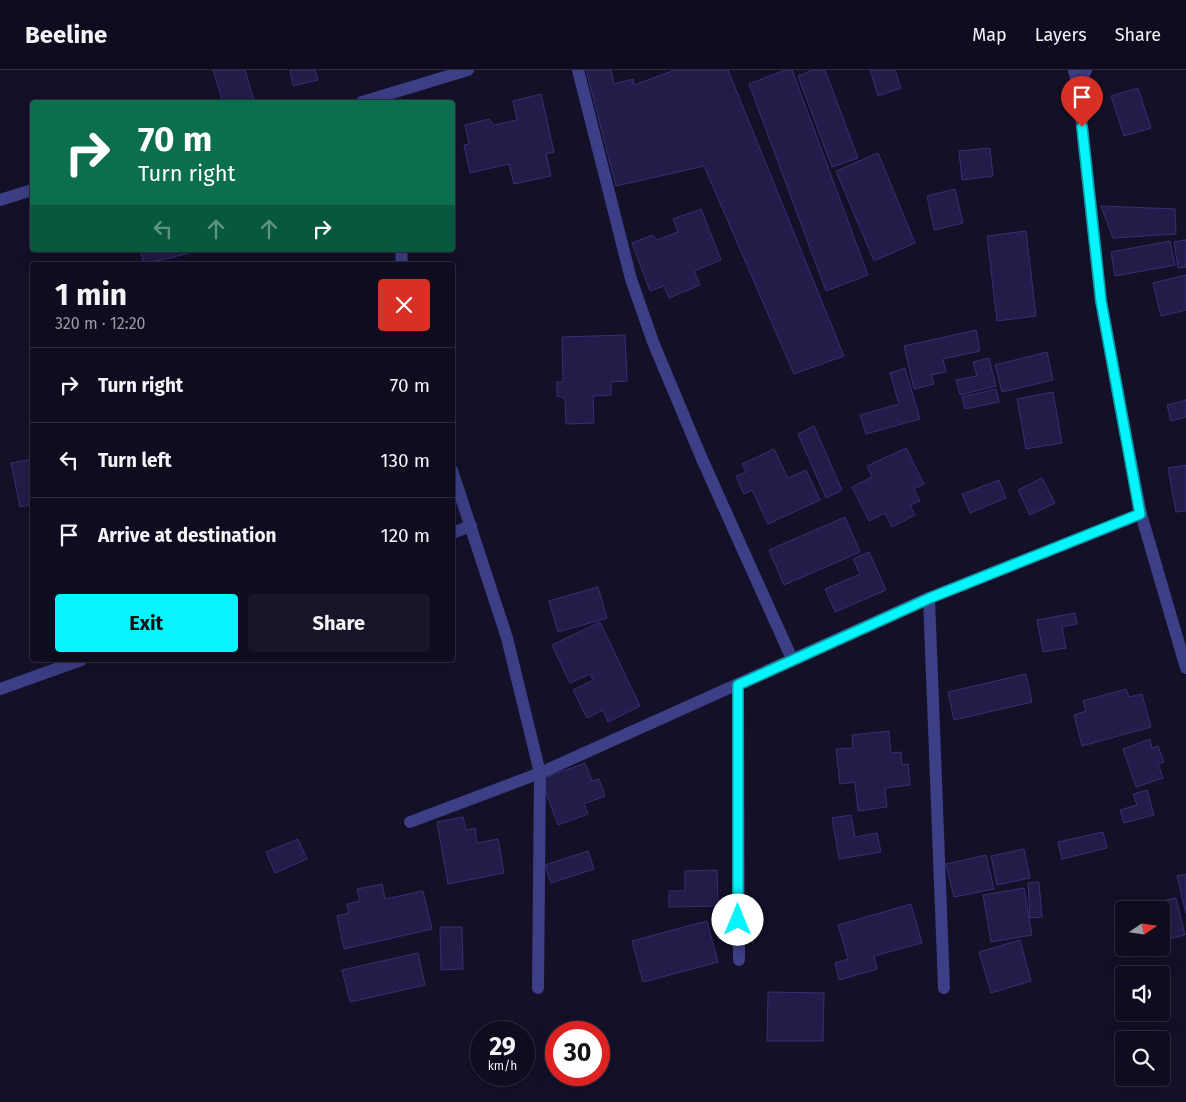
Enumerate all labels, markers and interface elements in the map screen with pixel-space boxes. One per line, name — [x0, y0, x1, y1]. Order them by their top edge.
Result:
text: Beeline — [25, 21, 107, 49]
text: Map — [972, 24, 1007, 46]
text: Layers — [1035, 24, 1087, 46]
text: Share — [1115, 24, 1161, 46]
pin — [1061, 76, 1103, 127]
icon: arrive — [1068, 83, 1096, 111]
text: 70 m — [138, 118, 212, 160]
icon: right — [55, 120, 120, 185]
text: Turn right — [138, 160, 235, 187]
icon: left — [149, 215, 177, 243]
icon: ahead — [202, 215, 230, 243]
icon: ahead — [255, 215, 283, 243]
icon: right — [308, 215, 336, 243]
text: 1 min — [55, 277, 127, 313]
button: close — [378, 279, 430, 331]
text: 320 m · 12:20 — [55, 314, 145, 333]
icon: right — [55, 371, 83, 399]
text: Turn right — [98, 374, 183, 397]
text: 70 m — [390, 374, 430, 397]
icon: left — [55, 446, 83, 474]
text: Turn left — [98, 449, 172, 472]
text: 130 m — [380, 449, 430, 472]
icon: arrive — [55, 521, 83, 549]
text: Arrive at destination — [98, 524, 277, 547]
text: 120 m — [380, 524, 430, 547]
button: Exit — [55, 594, 238, 652]
button: Share — [248, 594, 430, 652]
position arrow — [711, 893, 763, 945]
north arrow — [1115, 901, 1170, 956]
map controls — [1115, 901, 1170, 1086]
button: sound — [1115, 966, 1170, 1021]
speed limit sign: 30 — [545, 1021, 610, 1086]
button: search — [1115, 1031, 1170, 1086]
text: 29 — [489, 1032, 516, 1062]
text: km/h — [488, 1059, 517, 1073]

